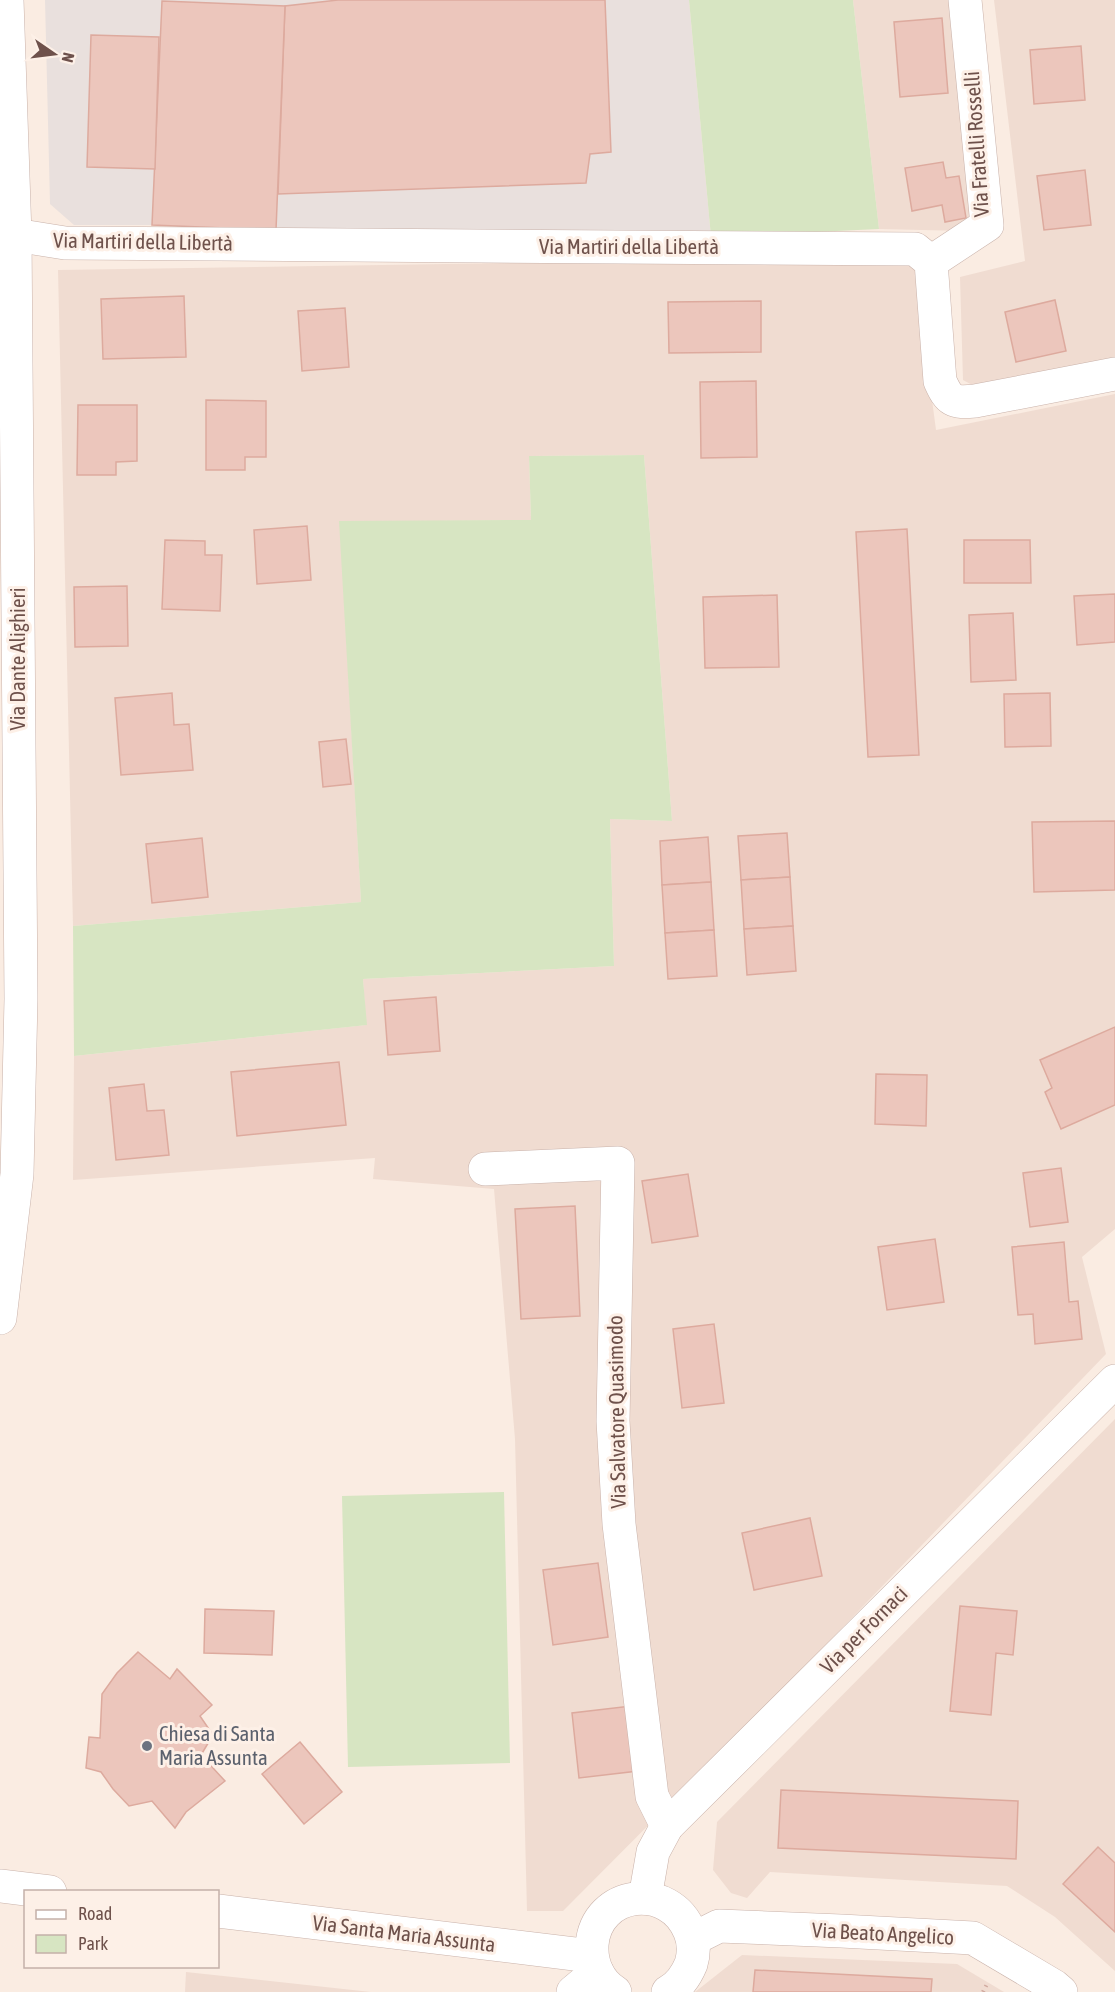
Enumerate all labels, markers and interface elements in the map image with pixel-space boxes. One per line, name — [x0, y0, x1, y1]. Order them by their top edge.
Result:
north arrow — [24, 24, 84, 84]
text: N — [59, 51, 78, 64]
street label: Via Fratelli Rosselli — [959, 70, 993, 218]
street label: Via Martiri della Libertà — [53, 227, 233, 255]
street label: Via Martiri della Libertà — [539, 234, 719, 258]
street label: Via Dante Alighieri — [5, 587, 29, 731]
street label: Via Salvatore Quasimodo — [602, 1315, 630, 1509]
street label: Via per Fornaci — [815, 1581, 912, 1678]
place label: Chiesa di Santa Maria Assunta — [159, 1721, 275, 1769]
marker: Chiesa di Santa Maria Assunta — [140, 1739, 154, 1753]
legend — [24, 1890, 219, 1968]
text: Road — [78, 1903, 112, 1924]
street label: Via Santa Maria Assunta — [311, 1910, 497, 1956]
street label: Via Beato Angelico — [811, 1917, 955, 1949]
text: Park — [78, 1933, 108, 1954]

